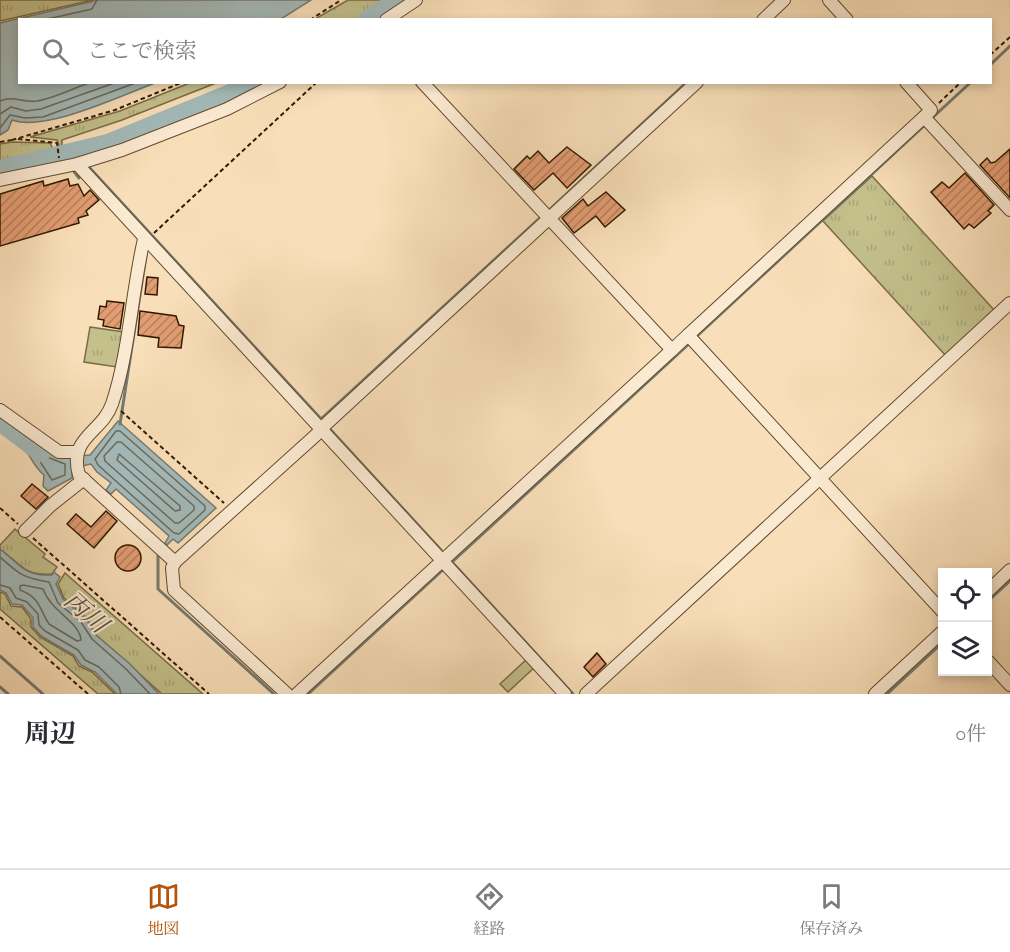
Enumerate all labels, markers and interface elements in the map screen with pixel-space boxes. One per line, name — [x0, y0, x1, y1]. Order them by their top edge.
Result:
search box — [18, 18, 992, 84]
icon: search — [39, 35, 72, 68]
text: ここで検索 — [87, 37, 197, 69]
map controls — [938, 568, 992, 676]
button: locate — [938, 568, 992, 622]
water label: 丙川 — [55, 585, 116, 644]
button: layers — [938, 622, 992, 676]
text: 周辺 — [24, 717, 76, 754]
text: 0件 — [955, 721, 986, 750]
tab: 地図 — [147, 880, 180, 942]
tab: 経路 — [473, 880, 506, 942]
tab: 保存済み — [799, 880, 863, 942]

